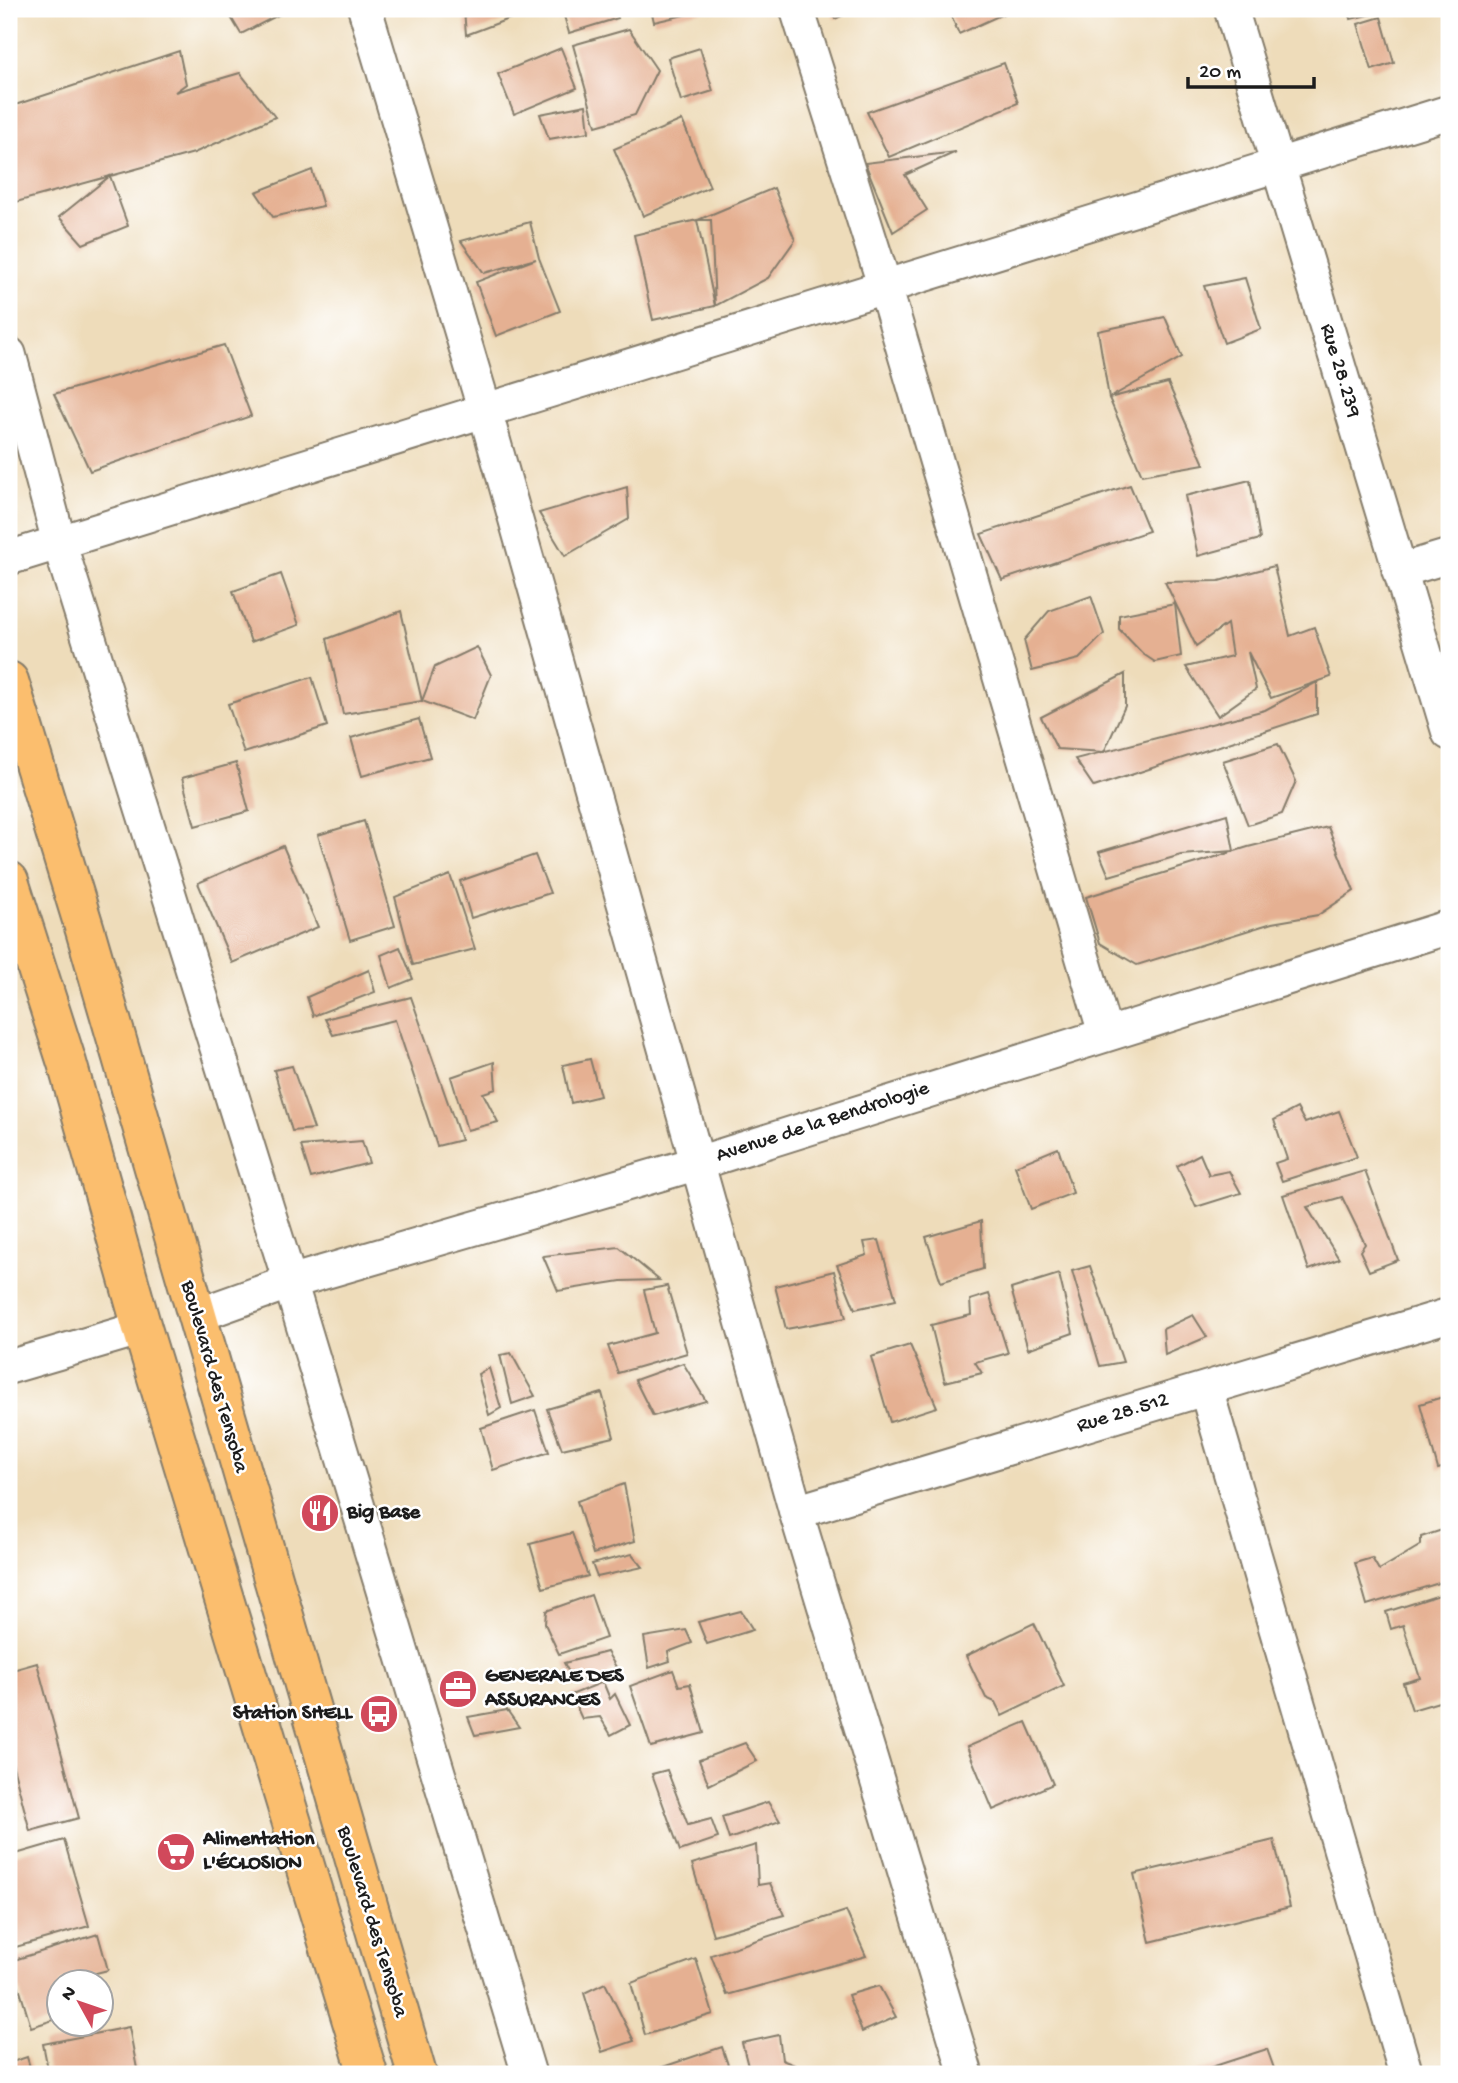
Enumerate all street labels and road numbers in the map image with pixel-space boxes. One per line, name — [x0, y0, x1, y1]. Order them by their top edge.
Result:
street label: Rue 28.239 — [1313, 321, 1365, 421]
street label: Avenue de la Bendrologie — [713, 1076, 934, 1169]
street label: Boulevard des Tensoba — [173, 1277, 253, 1477]
street label: Rue 28.512 — [1074, 1388, 1172, 1440]
street label: Boulevard des Tensoba — [330, 1822, 412, 2022]

